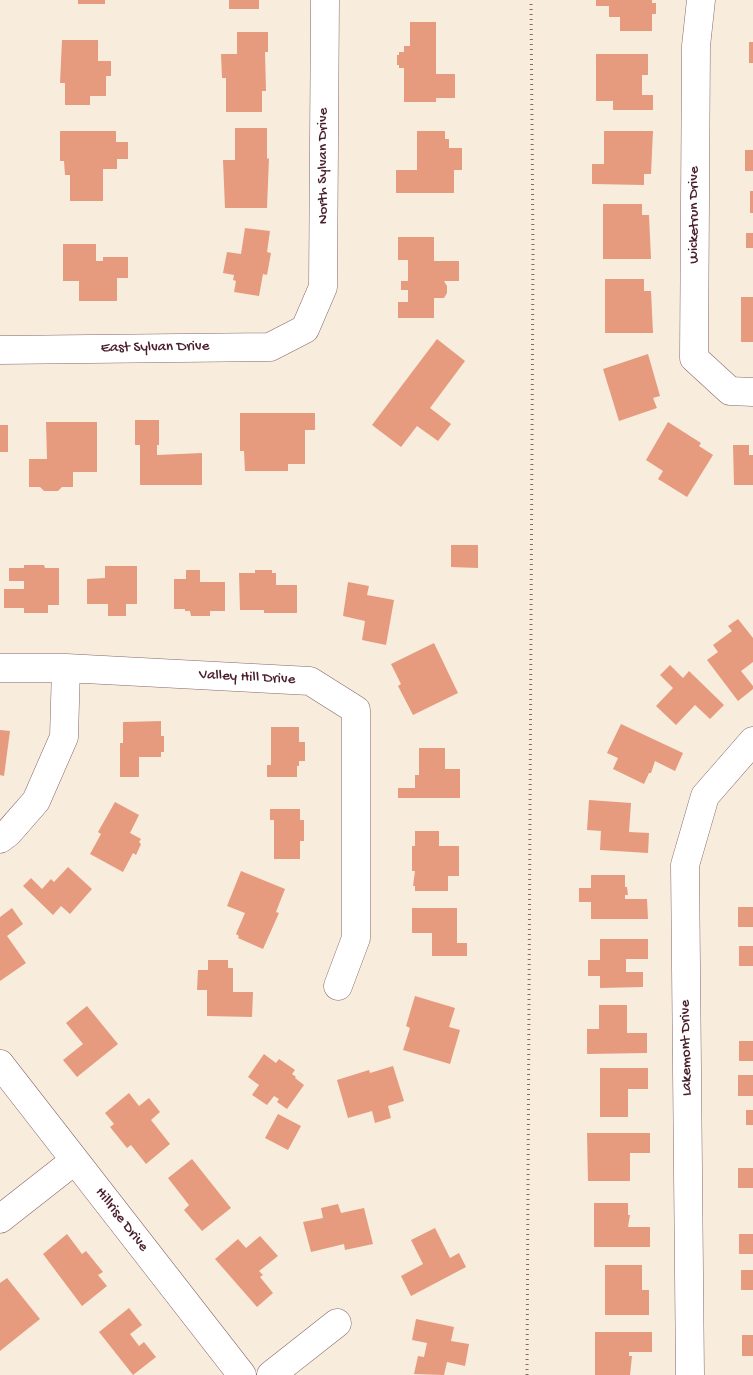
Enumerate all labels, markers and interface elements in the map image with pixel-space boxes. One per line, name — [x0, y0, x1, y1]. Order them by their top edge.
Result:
street label: North Sylvan Drive — [315, 108, 333, 224]
street label: Wicketrun Drive — [686, 166, 704, 264]
street label: East Sylvan Drive — [100, 338, 210, 358]
street label: Valley Hill Drive — [198, 666, 296, 690]
street label: Lakemont Drive — [677, 1000, 697, 1096]
street label: Hillrise Drive — [90, 1184, 152, 1256]

